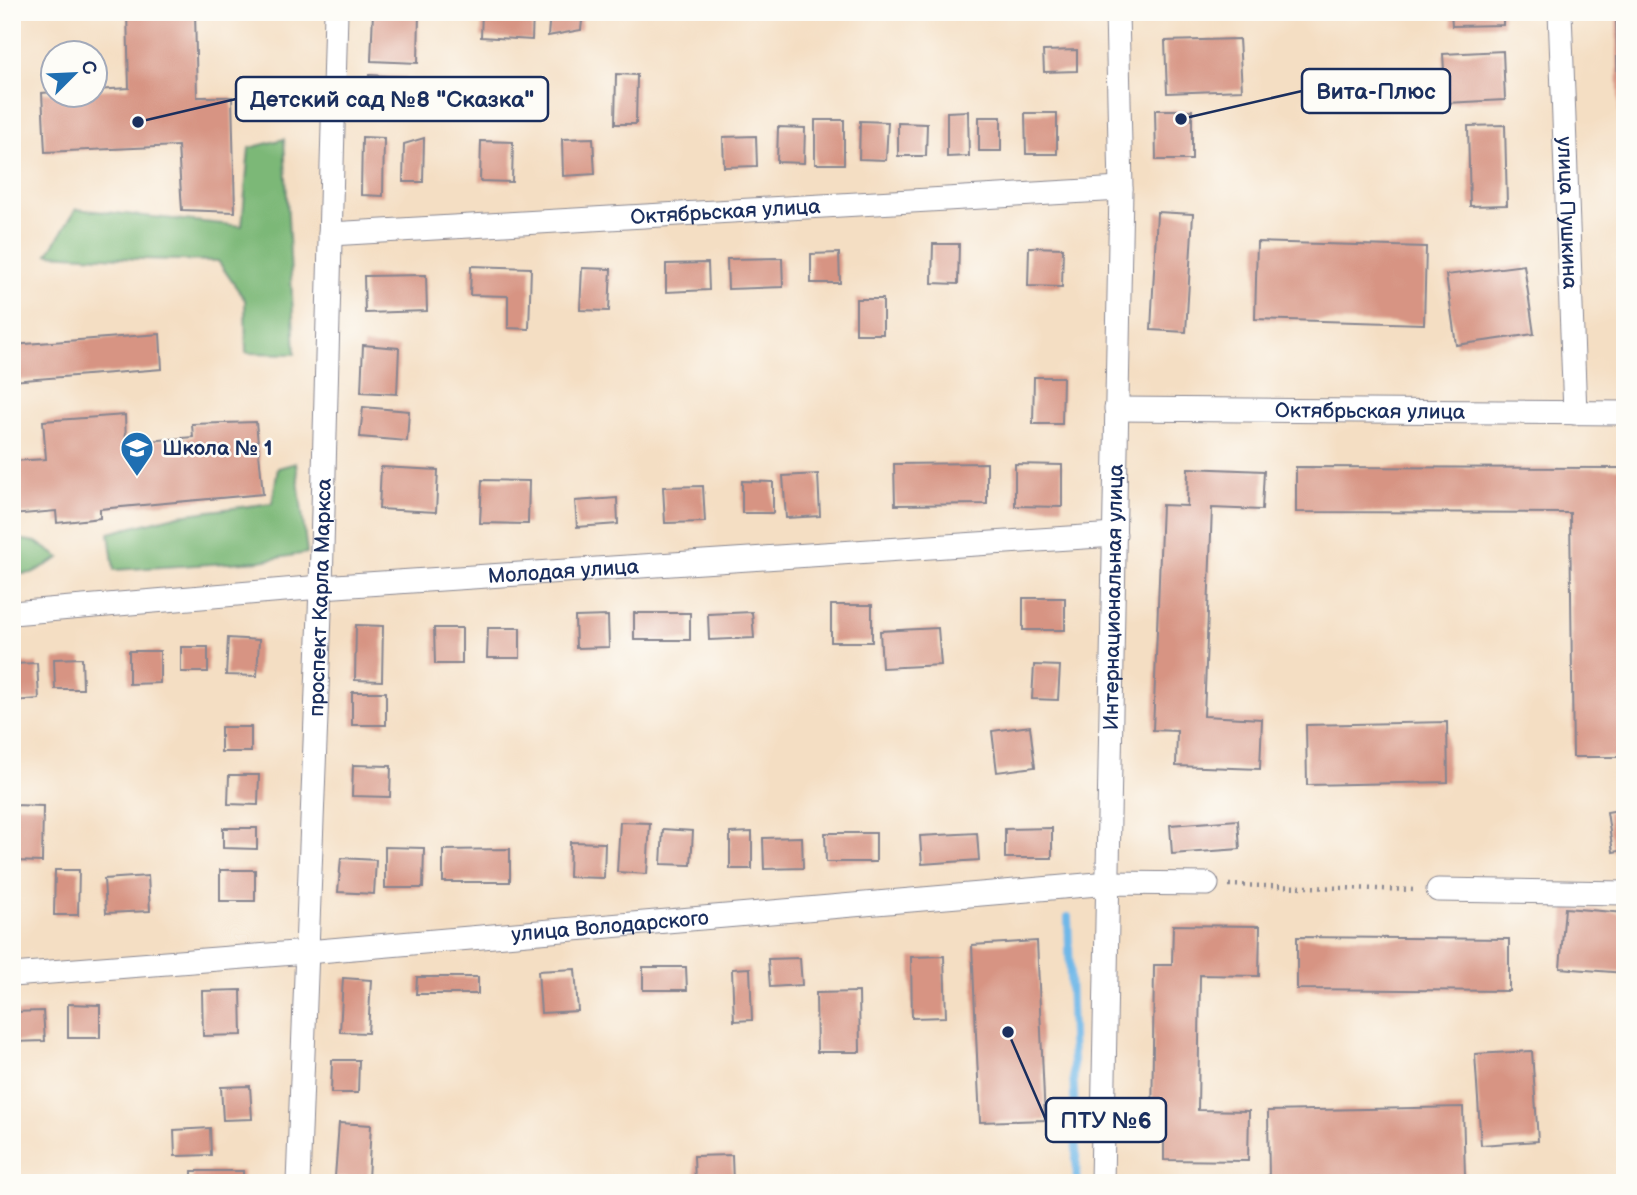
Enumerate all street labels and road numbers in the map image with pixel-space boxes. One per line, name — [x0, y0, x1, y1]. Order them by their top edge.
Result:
street label: улица Пушкина — [1552, 136, 1582, 290]
street label: Октябрьская улица — [630, 194, 822, 230]
street label: Октябрьская улица — [1275, 398, 1466, 425]
street label: Интернациональная улица — [1099, 463, 1129, 731]
street label: проспект Карла Маркса — [304, 477, 337, 717]
street label: Молодая улица — [487, 554, 640, 589]
street label: улица Володарского — [510, 905, 710, 947]

